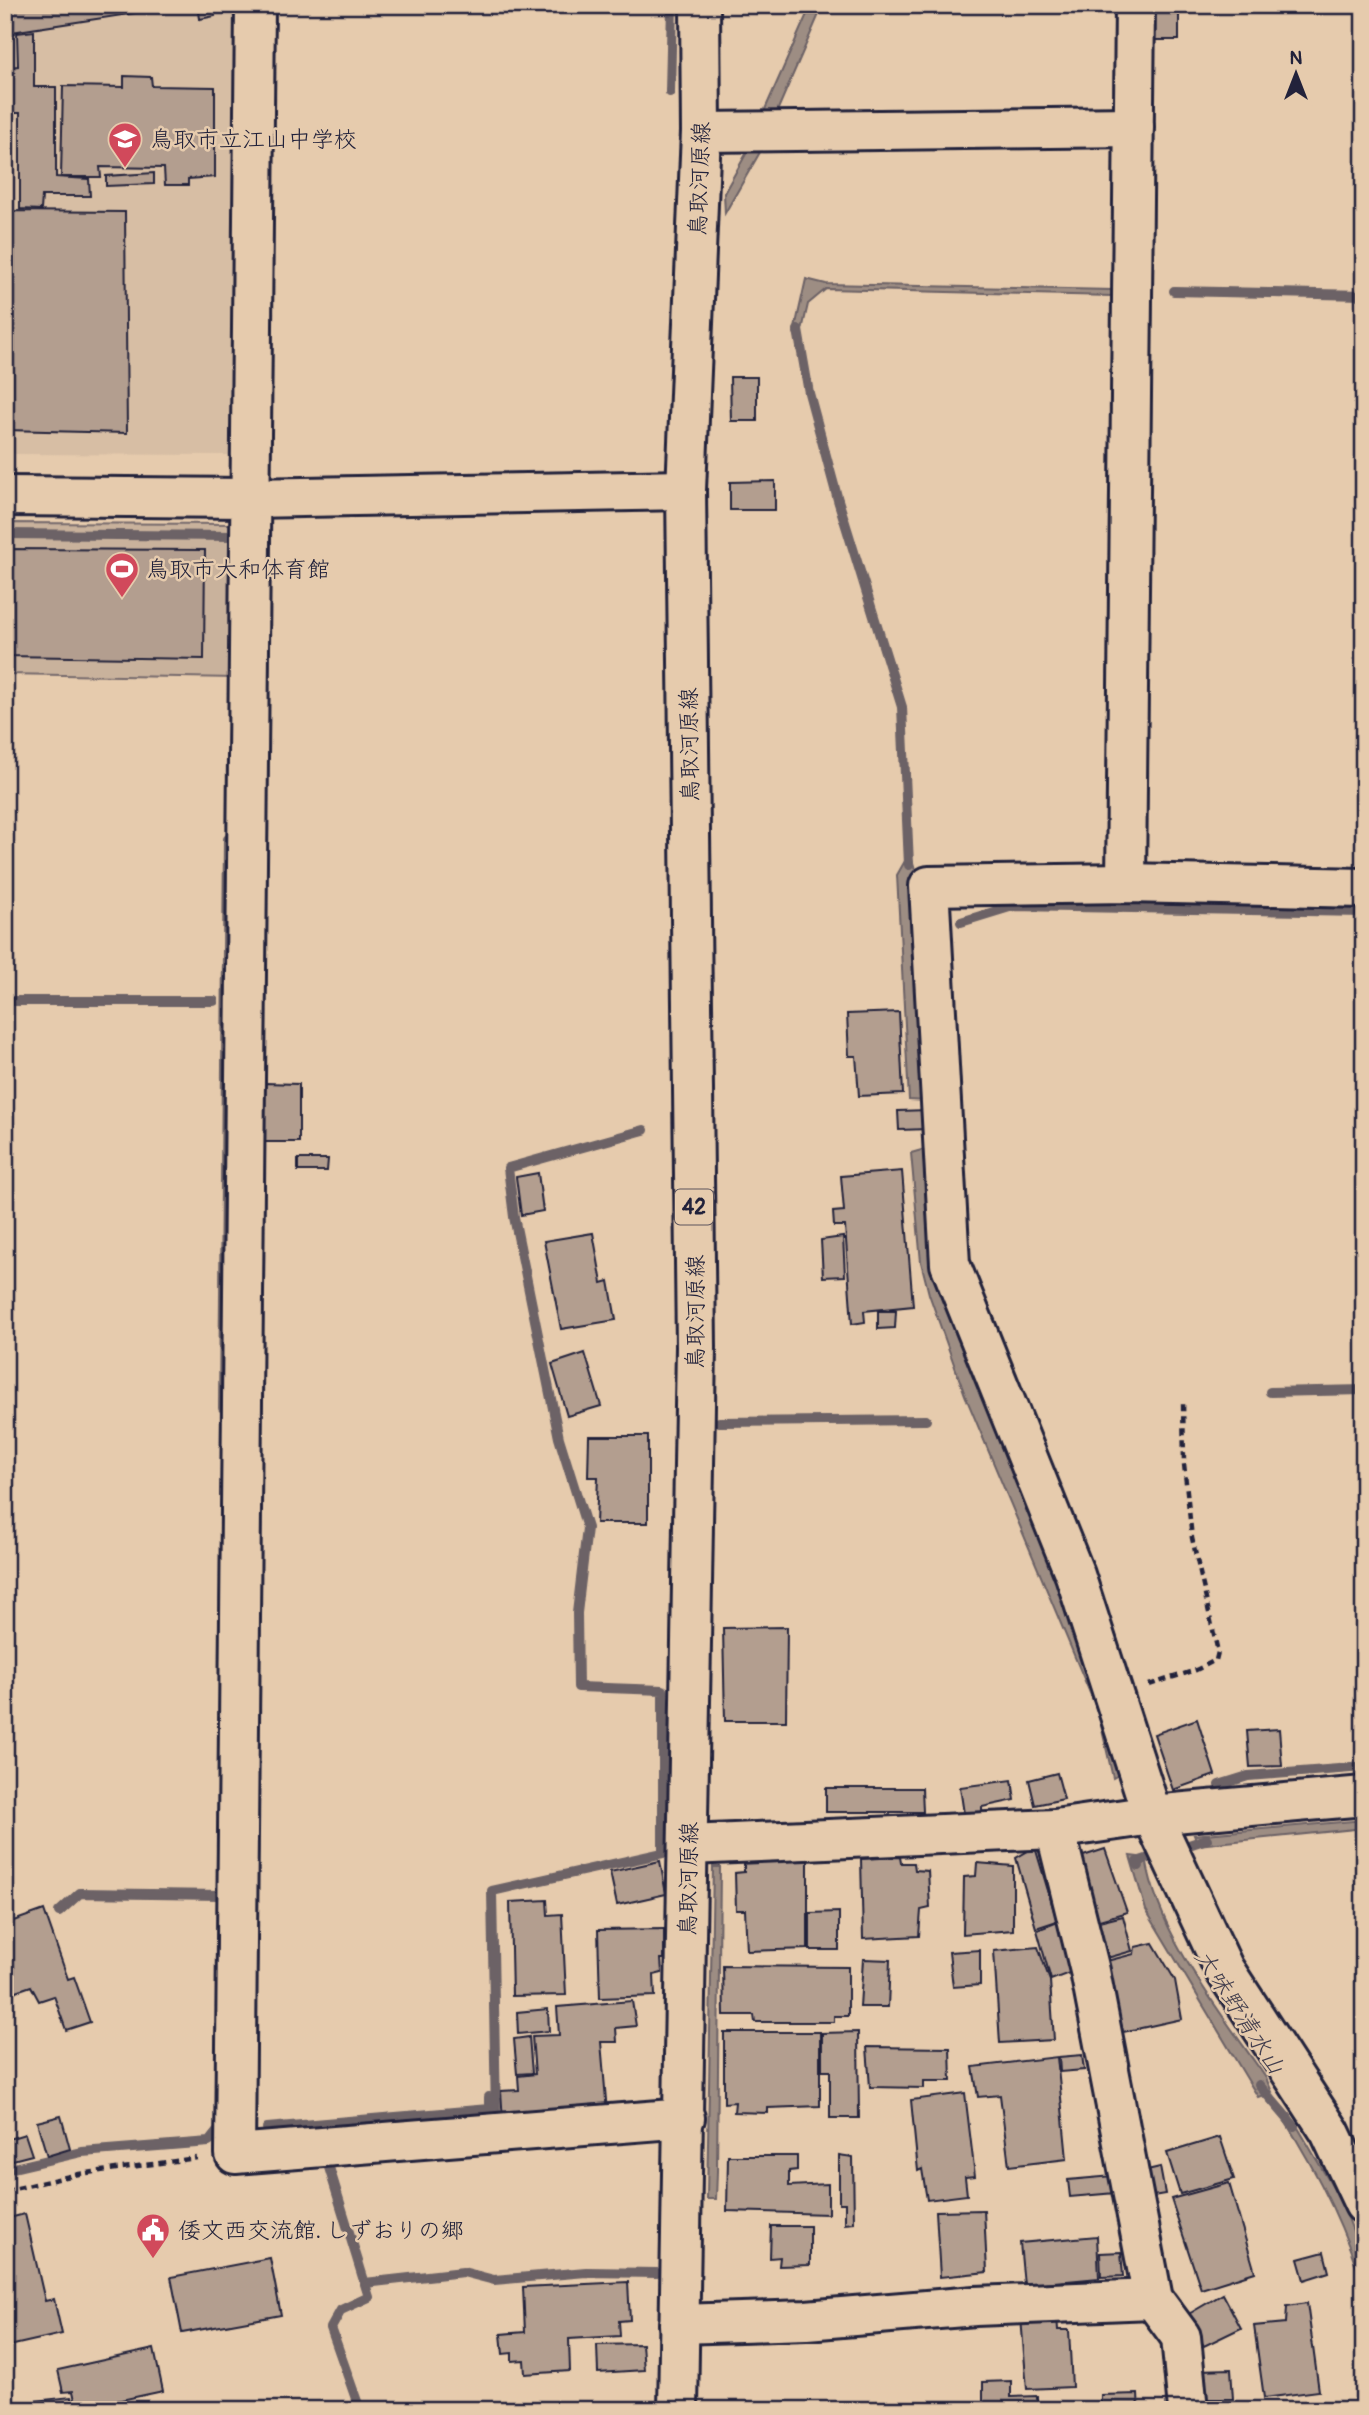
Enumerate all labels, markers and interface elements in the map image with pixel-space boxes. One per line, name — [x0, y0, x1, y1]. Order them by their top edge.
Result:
north arrow — [1260, 38, 1330, 108]
text: N — [1290, 46, 1303, 70]
school or university icon: 鳥取市立江山中学校 — [106, 120, 144, 169]
street label: 鳥取河原線 — [683, 121, 716, 237]
place label: 鳥取市立江山中学校 — [150, 125, 357, 154]
sports icon: 鳥取市大和体育館 — [103, 550, 141, 599]
place label: 鳥取市大和体育館 — [146, 555, 330, 584]
street label: 鳥取河原線 — [674, 687, 705, 803]
road number: 42 — [675, 1190, 713, 1224]
street label: 鳥取河原線 — [681, 1255, 710, 1370]
street label: 鳥取河原線 — [673, 1821, 704, 1937]
water label: 大味野清水山 — [1188, 1944, 1291, 2081]
public building icon: 倭文西交流館. しずおりの郷 — [134, 2211, 172, 2260]
place label: 倭文西交流館. しずおりの郷 — [178, 2216, 464, 2245]

